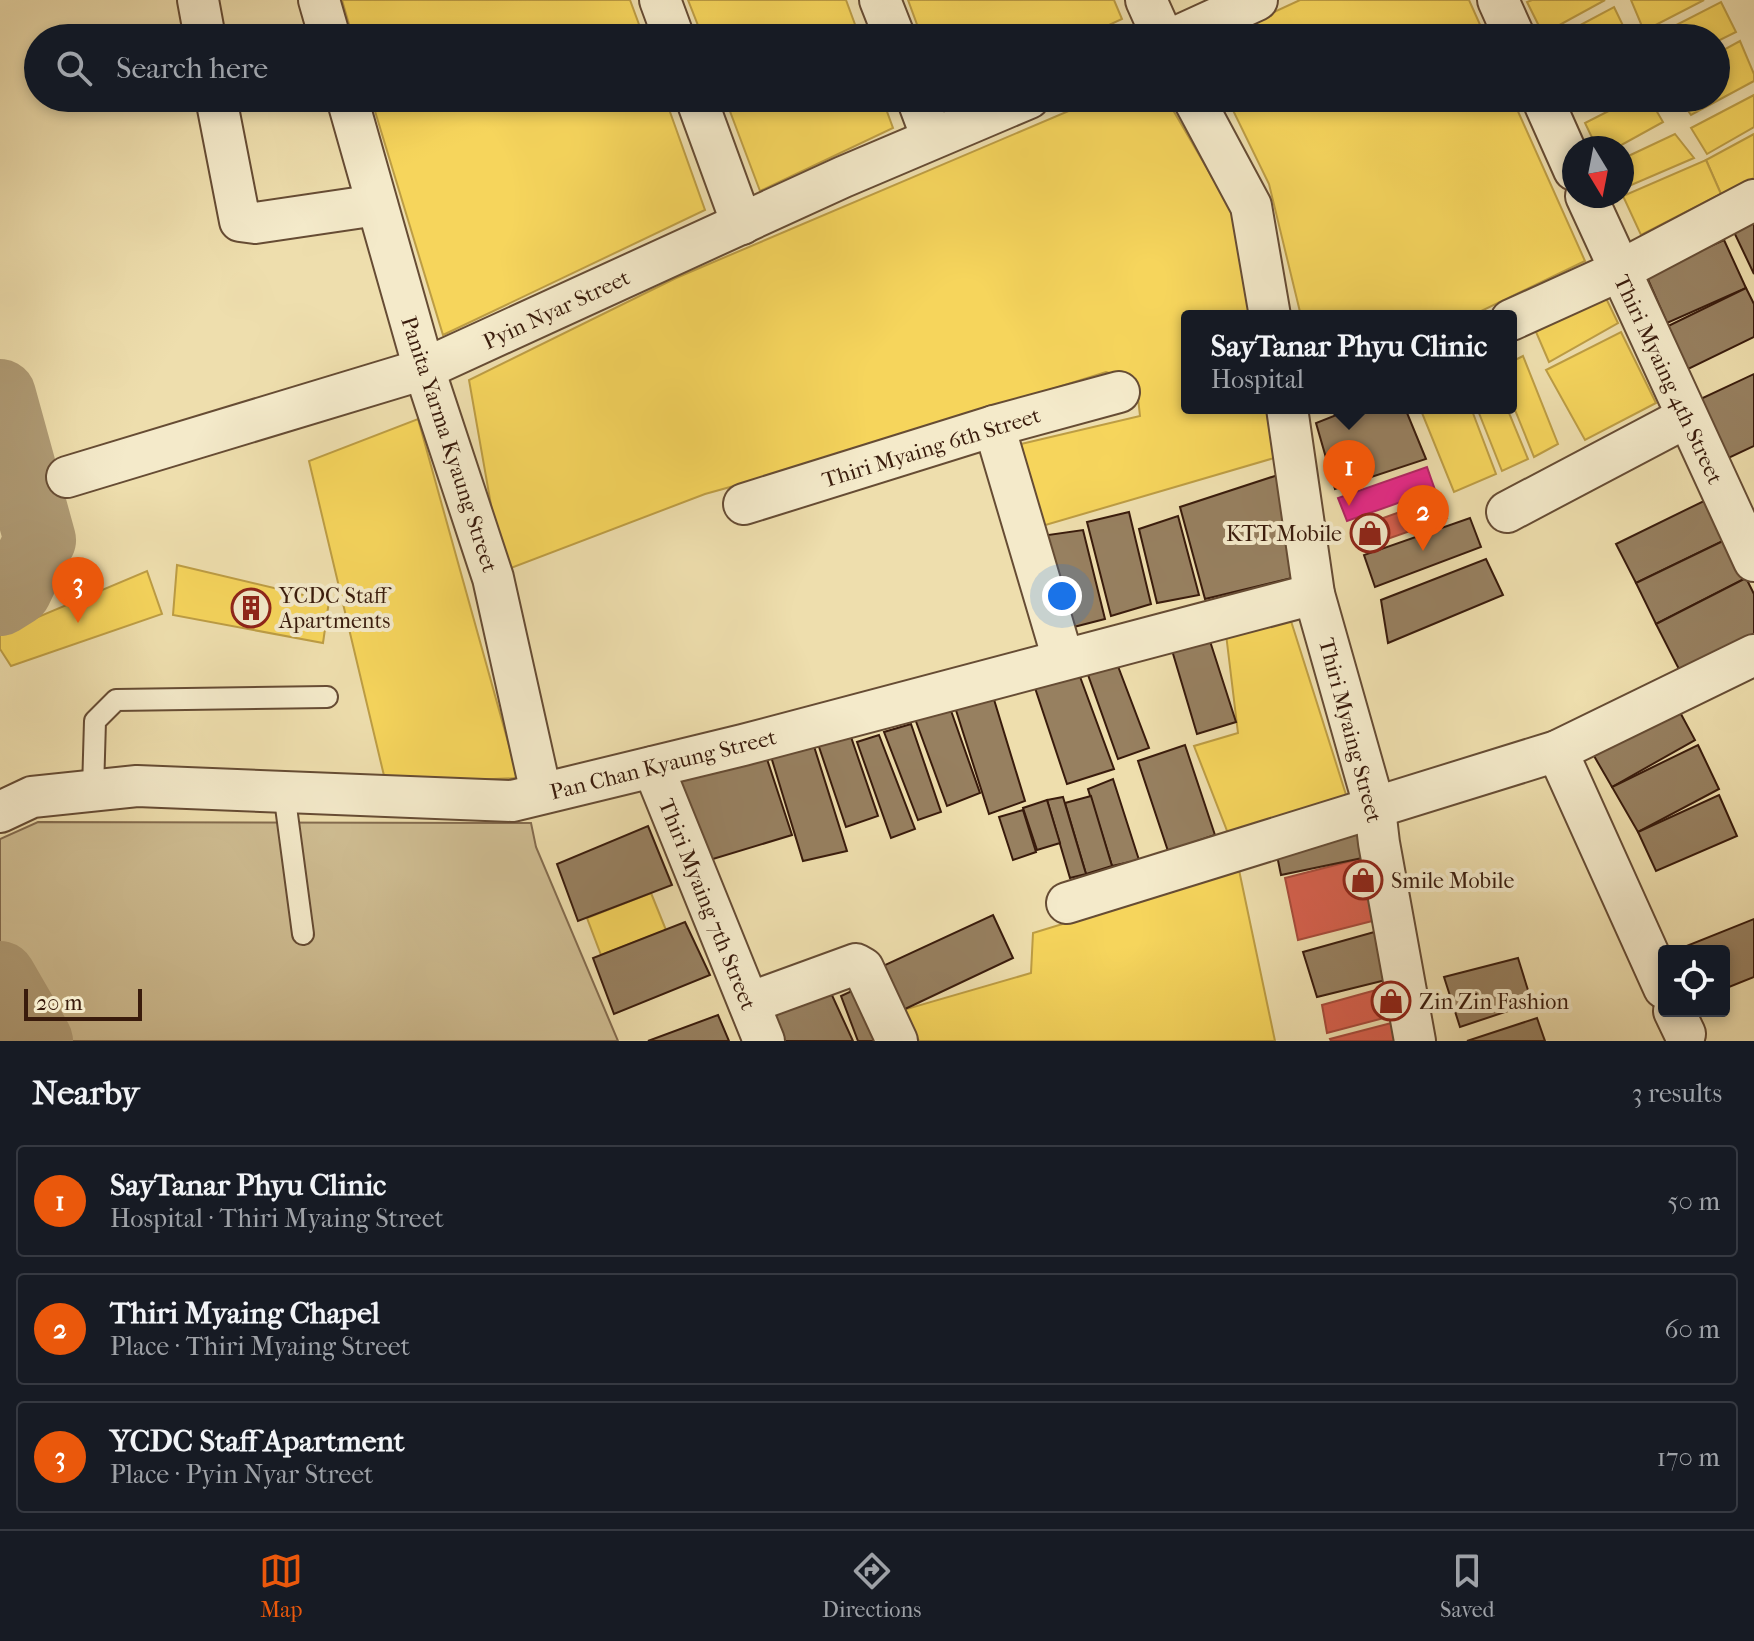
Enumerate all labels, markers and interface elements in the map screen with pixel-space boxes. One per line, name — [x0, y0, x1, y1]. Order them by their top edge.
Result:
search box — [24, 24, 1730, 112]
icon: search — [52, 46, 96, 90]
text: Search here — [116, 51, 268, 86]
north arrow — [1562, 136, 1634, 208]
street label: Pyin Nyar Street — [479, 264, 634, 355]
street label: Thiri Myaing 4th Street — [1608, 271, 1728, 488]
popup — [1181, 310, 1517, 414]
street label: Panita Yarma Kyaung Street — [395, 313, 503, 576]
text: SayTanar Phyu Clinic — [1211, 329, 1487, 364]
text: Hospital — [1211, 364, 1304, 395]
street label: Thiri Myaing 6th Street — [819, 402, 1044, 494]
pin: 1 — [1323, 440, 1375, 506]
pin: 2 — [1397, 485, 1449, 551]
shop icon: KTT Mobile — [1349, 512, 1391, 554]
place label: KTT Mobile — [1226, 521, 1342, 547]
pin: 3 — [52, 557, 104, 623]
your location — [1042, 576, 1082, 616]
place label: YCDC Staff Apartments — [278, 583, 392, 634]
building icon: YCDC Staff Apartments — [230, 587, 272, 629]
street label: Thiri Myaing Street — [1313, 635, 1387, 825]
street label: Pan Chan Kyaung Street — [547, 724, 779, 806]
street label: Thiri Myaing 7th Street — [653, 795, 761, 1014]
shop icon: Smile Mobile — [1342, 859, 1384, 901]
place label: Smile Mobile — [1391, 868, 1514, 894]
map controls — [1658, 945, 1730, 1017]
button: locate — [1658, 945, 1730, 1017]
shop icon: Zin Zin Fashion — [1370, 980, 1412, 1022]
scale bar — [24, 985, 142, 1021]
place label: Zin Zin Fashion — [1419, 989, 1569, 1015]
text: 20 m — [36, 990, 82, 1016]
text: Nearby — [32, 1073, 139, 1113]
text: 3 results — [1632, 1078, 1722, 1109]
text: SayTanar Phyu Clinic — [110, 1168, 386, 1203]
text: 1 — [55, 1186, 65, 1217]
text: 50 m — [1667, 1186, 1720, 1217]
text: Hospital · Thiri Myaing Street — [110, 1203, 444, 1234]
text: Thiri Myaing Chapel — [110, 1296, 380, 1331]
text: 2 — [53, 1314, 67, 1345]
text: 60 m — [1664, 1314, 1720, 1345]
text: Place · Thiri Myaing Street — [110, 1331, 410, 1362]
text: YCDC Staff Apartment — [110, 1424, 404, 1459]
text: 3 — [55, 1442, 65, 1473]
text: 170 m — [1657, 1442, 1720, 1473]
text: Place · Pyin Nyar Street — [110, 1459, 373, 1490]
tab: Map — [259, 1549, 303, 1623]
tab: Directions — [822, 1549, 921, 1623]
tab: Saved — [1440, 1549, 1495, 1623]

